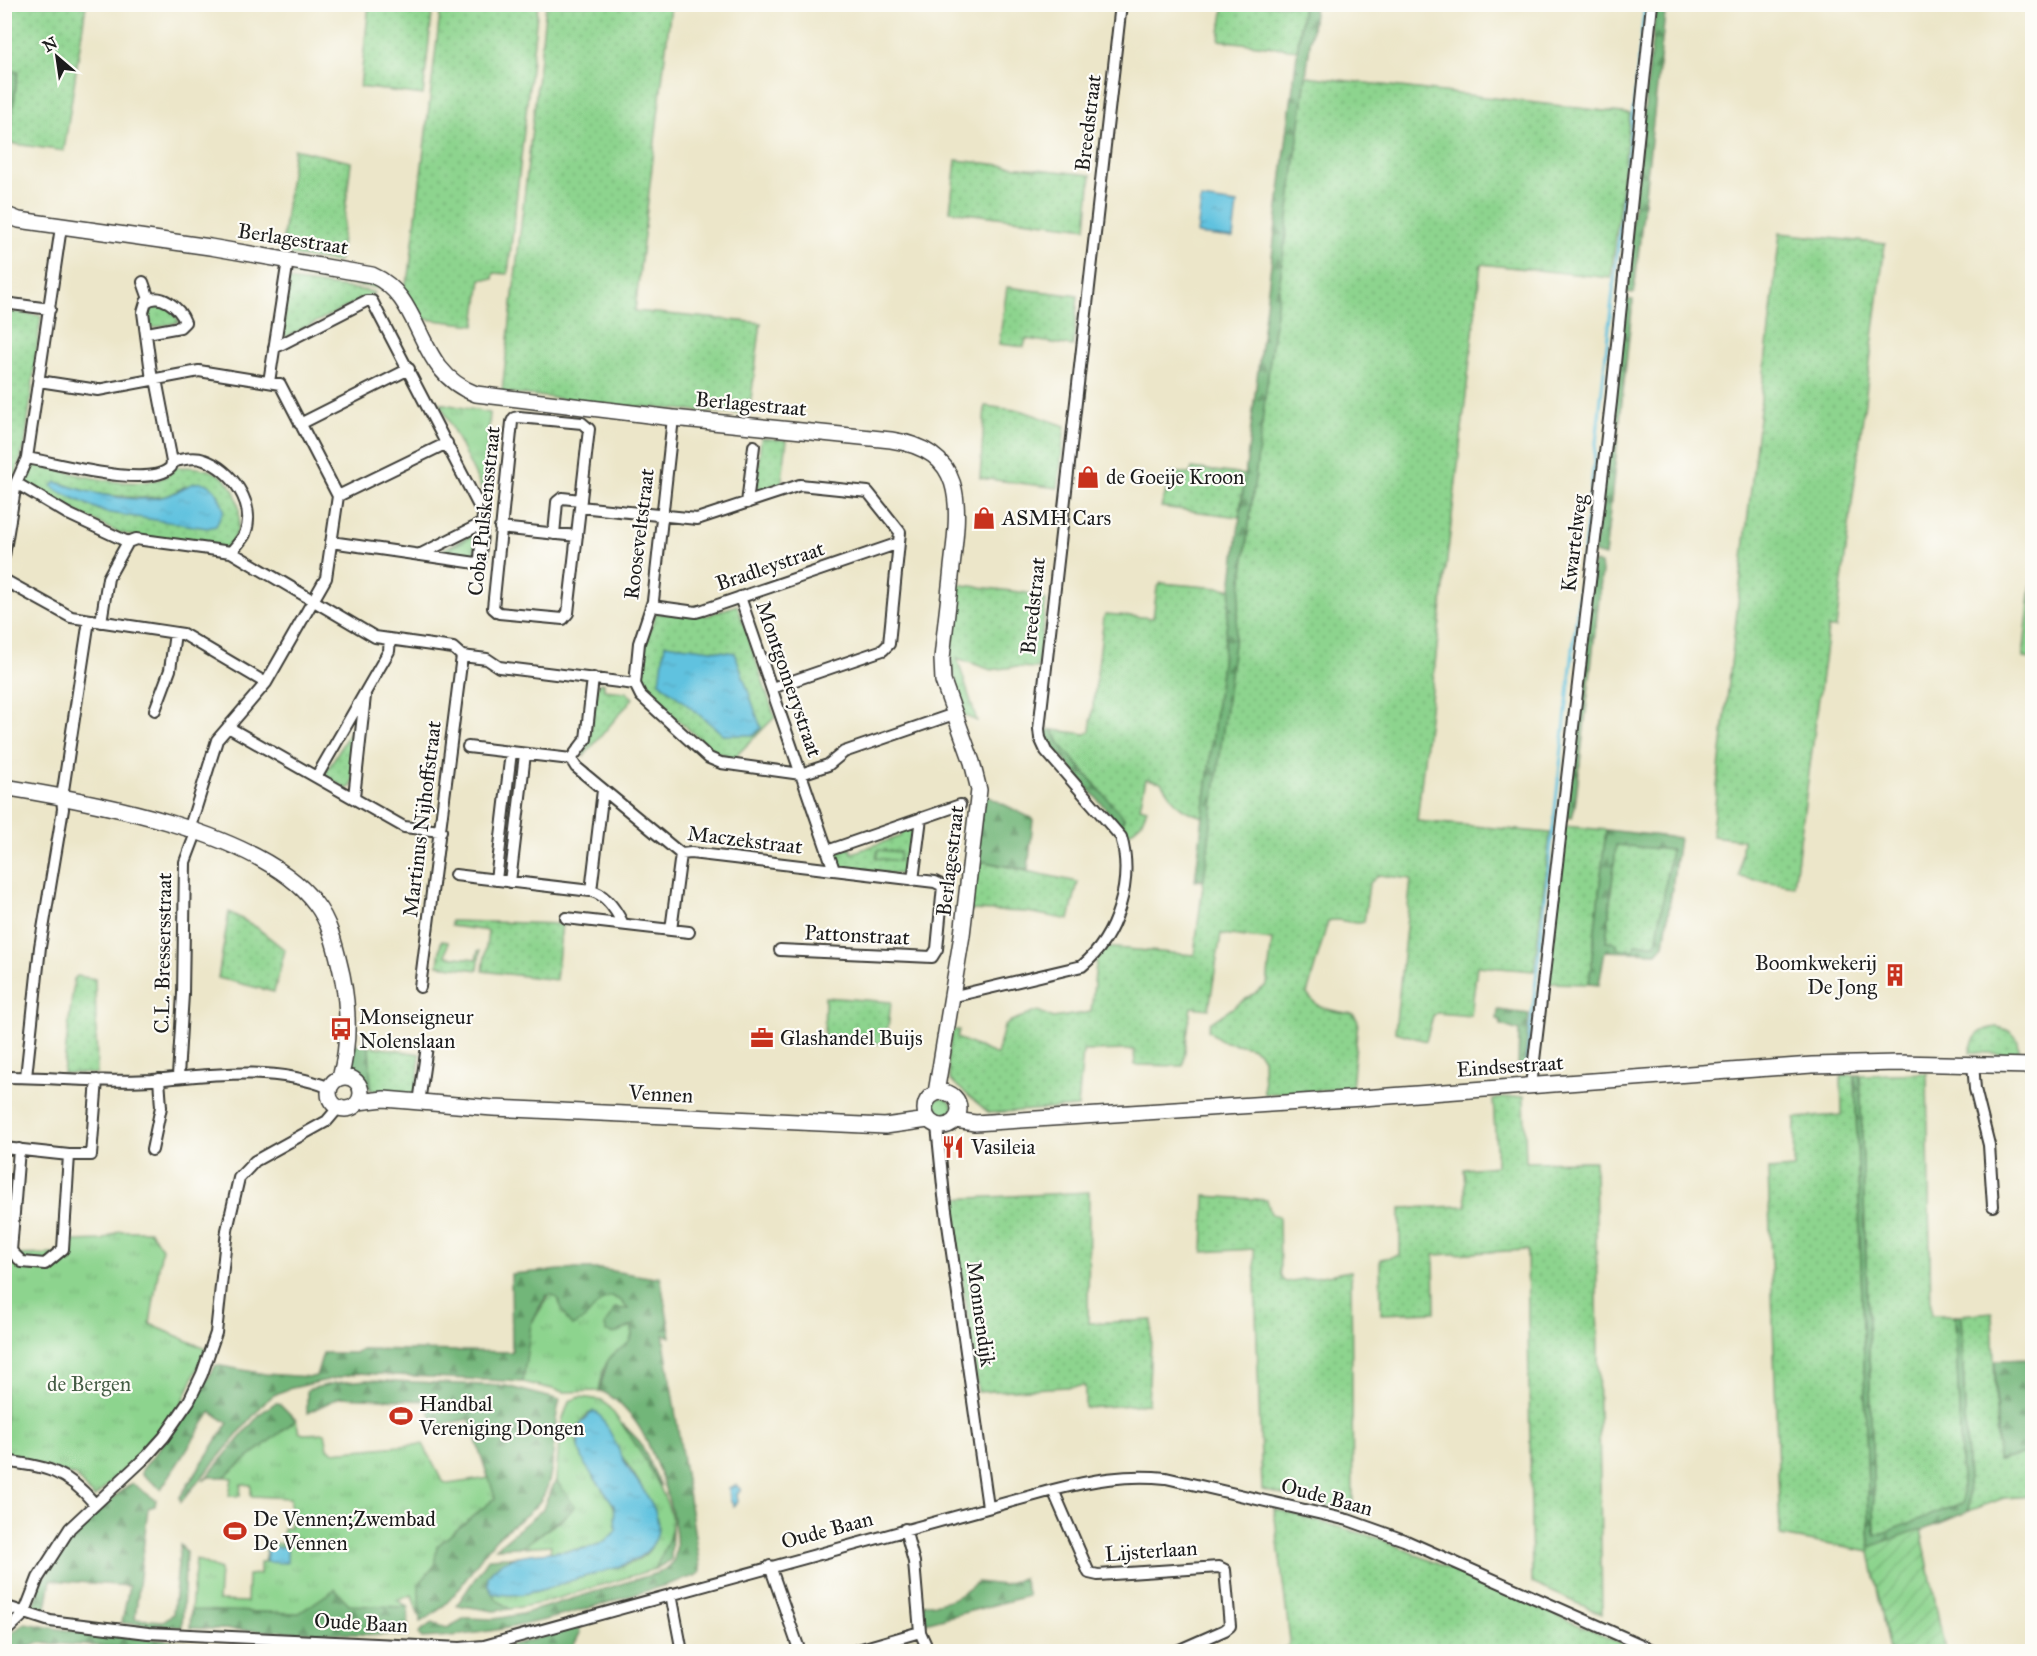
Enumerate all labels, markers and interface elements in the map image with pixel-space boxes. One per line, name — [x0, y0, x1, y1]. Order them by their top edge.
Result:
north arrow — [27, 27, 87, 87]
text: N — [39, 33, 61, 56]
street label: Breedstraat — [1069, 72, 1107, 173]
street label: Berlagestraat — [236, 217, 351, 261]
street label: Berlagestraat — [694, 386, 808, 422]
street label: Coba Pulskensstraat — [462, 424, 506, 597]
shop icon: de Goeije Kroon — [1075, 464, 1101, 490]
place label: de Goeije Kroon — [1106, 464, 1244, 490]
street label: Rooseveltstraat — [618, 466, 660, 601]
street label: Kwartelweg — [1555, 492, 1593, 593]
shop icon: ASMH Cars — [971, 505, 997, 531]
place label: ASMH Cars — [1001, 505, 1111, 531]
street label: Bradleystraat — [712, 535, 828, 597]
street label: Breedstraat — [1015, 555, 1051, 656]
street label: Montgomerystraat — [750, 597, 828, 761]
street label: Martinus Nijhoffstraat — [397, 719, 447, 919]
street label: Berlagestraat — [930, 803, 970, 918]
street label: Maczekstraat — [686, 820, 805, 860]
street label: C.L. Bressersstraat — [149, 872, 177, 1034]
street label: Pattonstraat — [804, 919, 911, 951]
place label: Boomkwekerij De Jong — [1755, 950, 1877, 1000]
building icon: Boomkwekerij De Jong — [1882, 962, 1908, 988]
place label: Monseigneur Nolenslaan — [359, 1004, 474, 1054]
bus stop icon: Monseigneur Nolenslaan — [328, 1016, 354, 1042]
office icon: Glashandel Buijs — [749, 1025, 775, 1051]
place label: Glashandel Buijs — [780, 1025, 923, 1051]
street label: Eindsestraat — [1456, 1049, 1565, 1083]
street label: Vennen — [627, 1079, 694, 1109]
restaurant icon: Vasileia — [940, 1134, 966, 1160]
place label: Vasileia — [970, 1134, 1035, 1160]
street label: Monnendijk — [961, 1260, 1001, 1369]
park label: de Bergen — [47, 1371, 131, 1397]
place label: Handbal Vereniging Dongen — [418, 1391, 584, 1441]
sports icon: Handbal Vereniging Dongen — [388, 1403, 414, 1429]
street label: Oude Baan — [1278, 1472, 1376, 1522]
street label: Oude Baan — [778, 1505, 876, 1555]
place label: De Vennen;Zwembad De Vennen — [253, 1506, 436, 1556]
sports icon: De Vennen;Zwembad De Vennen — [222, 1518, 248, 1544]
street label: Lijsterlaan — [1104, 1535, 1198, 1567]
street label: Oude Baan — [313, 1608, 409, 1638]

